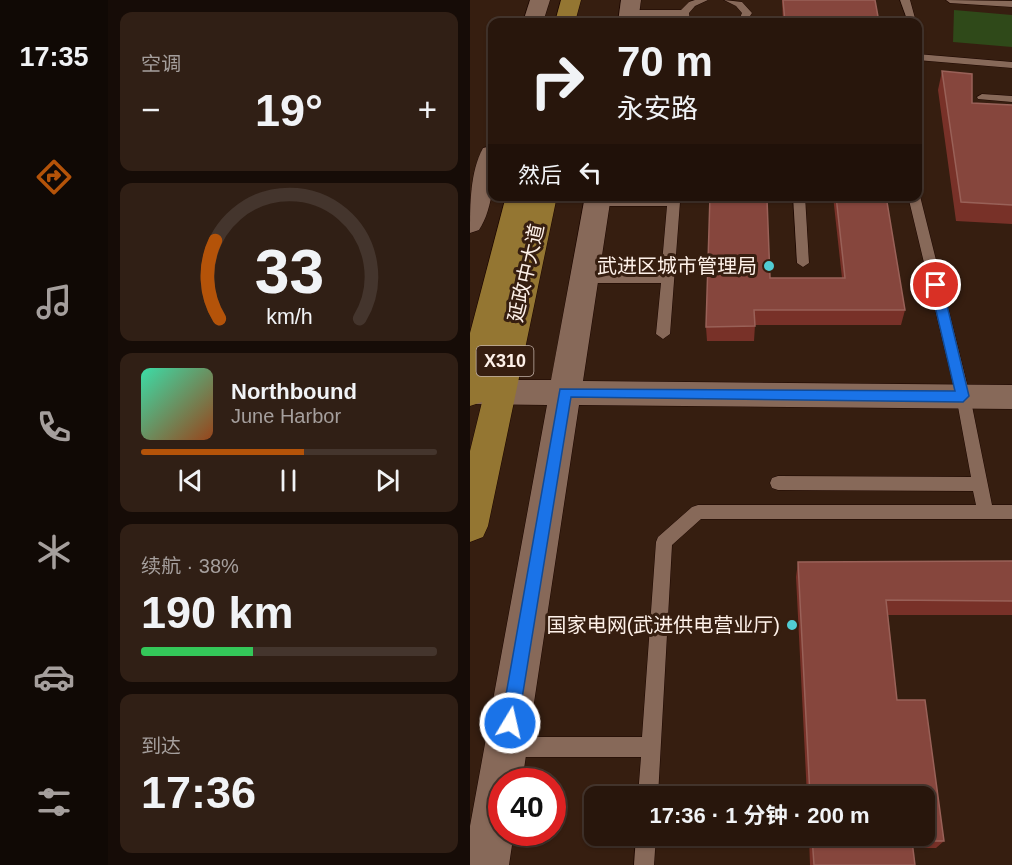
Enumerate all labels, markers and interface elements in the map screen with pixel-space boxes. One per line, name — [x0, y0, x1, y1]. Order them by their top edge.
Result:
text: 70 m — [617, 38, 713, 85]
text: 17:35 — [19, 42, 89, 72]
icon: right — [518, 42, 596, 120]
text: 空调 — [141, 53, 181, 75]
text: 19° — [255, 85, 323, 136]
text: − — [141, 91, 160, 128]
text: + — [418, 91, 437, 128]
text: 永安路 — [617, 94, 698, 124]
icon: directions — [33, 156, 75, 198]
icon: left — [574, 156, 607, 189]
text: 然后 — [518, 163, 562, 188]
street label: 延政中大道 — [504, 222, 548, 324]
text: 33 — [254, 237, 324, 306]
place label: 武进区城市管理局 — [597, 255, 757, 277]
marker: 武进区城市管理局 — [762, 259, 776, 273]
pin — [910, 259, 961, 310]
icon: arrive — [919, 268, 952, 301]
icon: music — [33, 281, 75, 323]
text: km/h — [266, 305, 312, 329]
road number: X310 — [476, 346, 533, 376]
text: Northbound — [231, 379, 357, 404]
text: June Harbor — [231, 405, 341, 427]
icon: phone — [33, 406, 75, 448]
icon: previous — [174, 464, 207, 497]
icon: pause — [272, 464, 305, 497]
icon: next — [371, 464, 404, 497]
icon: climate — [33, 531, 75, 573]
text: 续航 · 38% — [141, 555, 239, 577]
text: 190 km — [141, 587, 294, 638]
place label: 国家电网(武进供电营业厅) — [547, 614, 780, 636]
marker: 国家电网(武进供电营业厅) — [785, 618, 799, 632]
icon: car — [33, 656, 75, 698]
position arrow — [478, 691, 542, 755]
text: 到达 — [141, 735, 181, 757]
text: 17:36 — [141, 767, 256, 818]
speed limit sign: 40 — [488, 768, 566, 846]
icon: filters — [33, 781, 75, 823]
text: 17:36 · 1 分钟 · 200 m — [649, 803, 870, 828]

